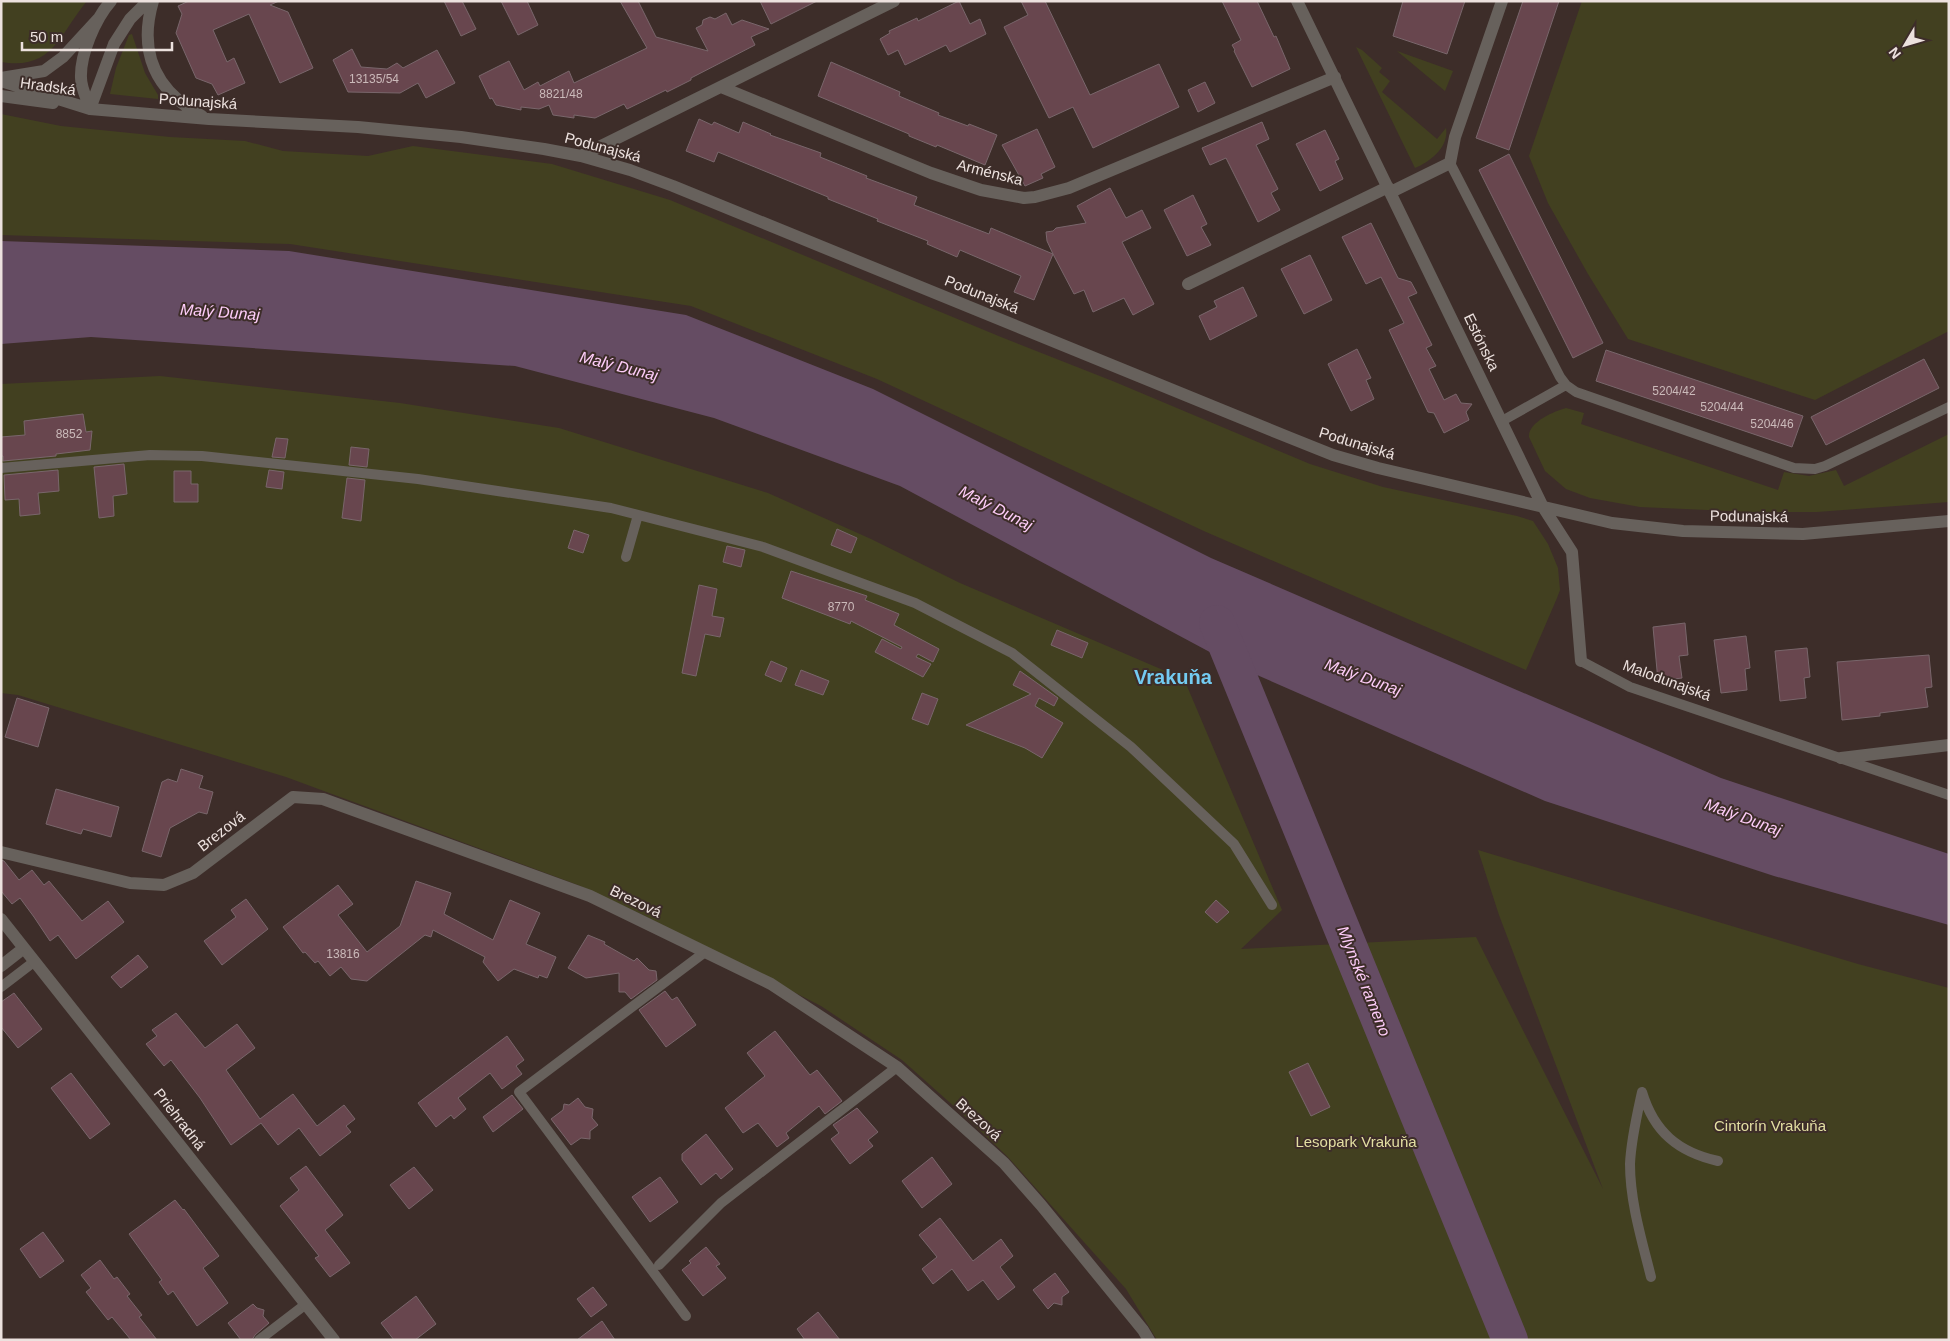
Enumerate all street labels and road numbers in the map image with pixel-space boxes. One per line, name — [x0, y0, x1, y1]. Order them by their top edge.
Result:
street label: Hradská — [19, 74, 77, 98]
street label: Podunajská — [158, 90, 238, 112]
street label: Podunajská — [563, 129, 644, 166]
street label: Arménska — [955, 156, 1025, 189]
street label: Podunajská — [942, 271, 1022, 317]
street label: Estónska — [1461, 311, 1503, 374]
street label: Podunajská — [1317, 423, 1398, 463]
street label: Podunajská — [1710, 507, 1789, 525]
street label: Malodunajská — [1621, 656, 1714, 704]
street label: Brezová — [194, 807, 248, 855]
street label: Brezová — [608, 881, 665, 921]
street label: Priehradná — [151, 1085, 210, 1154]
street label: Brezová — [953, 1094, 1006, 1144]

